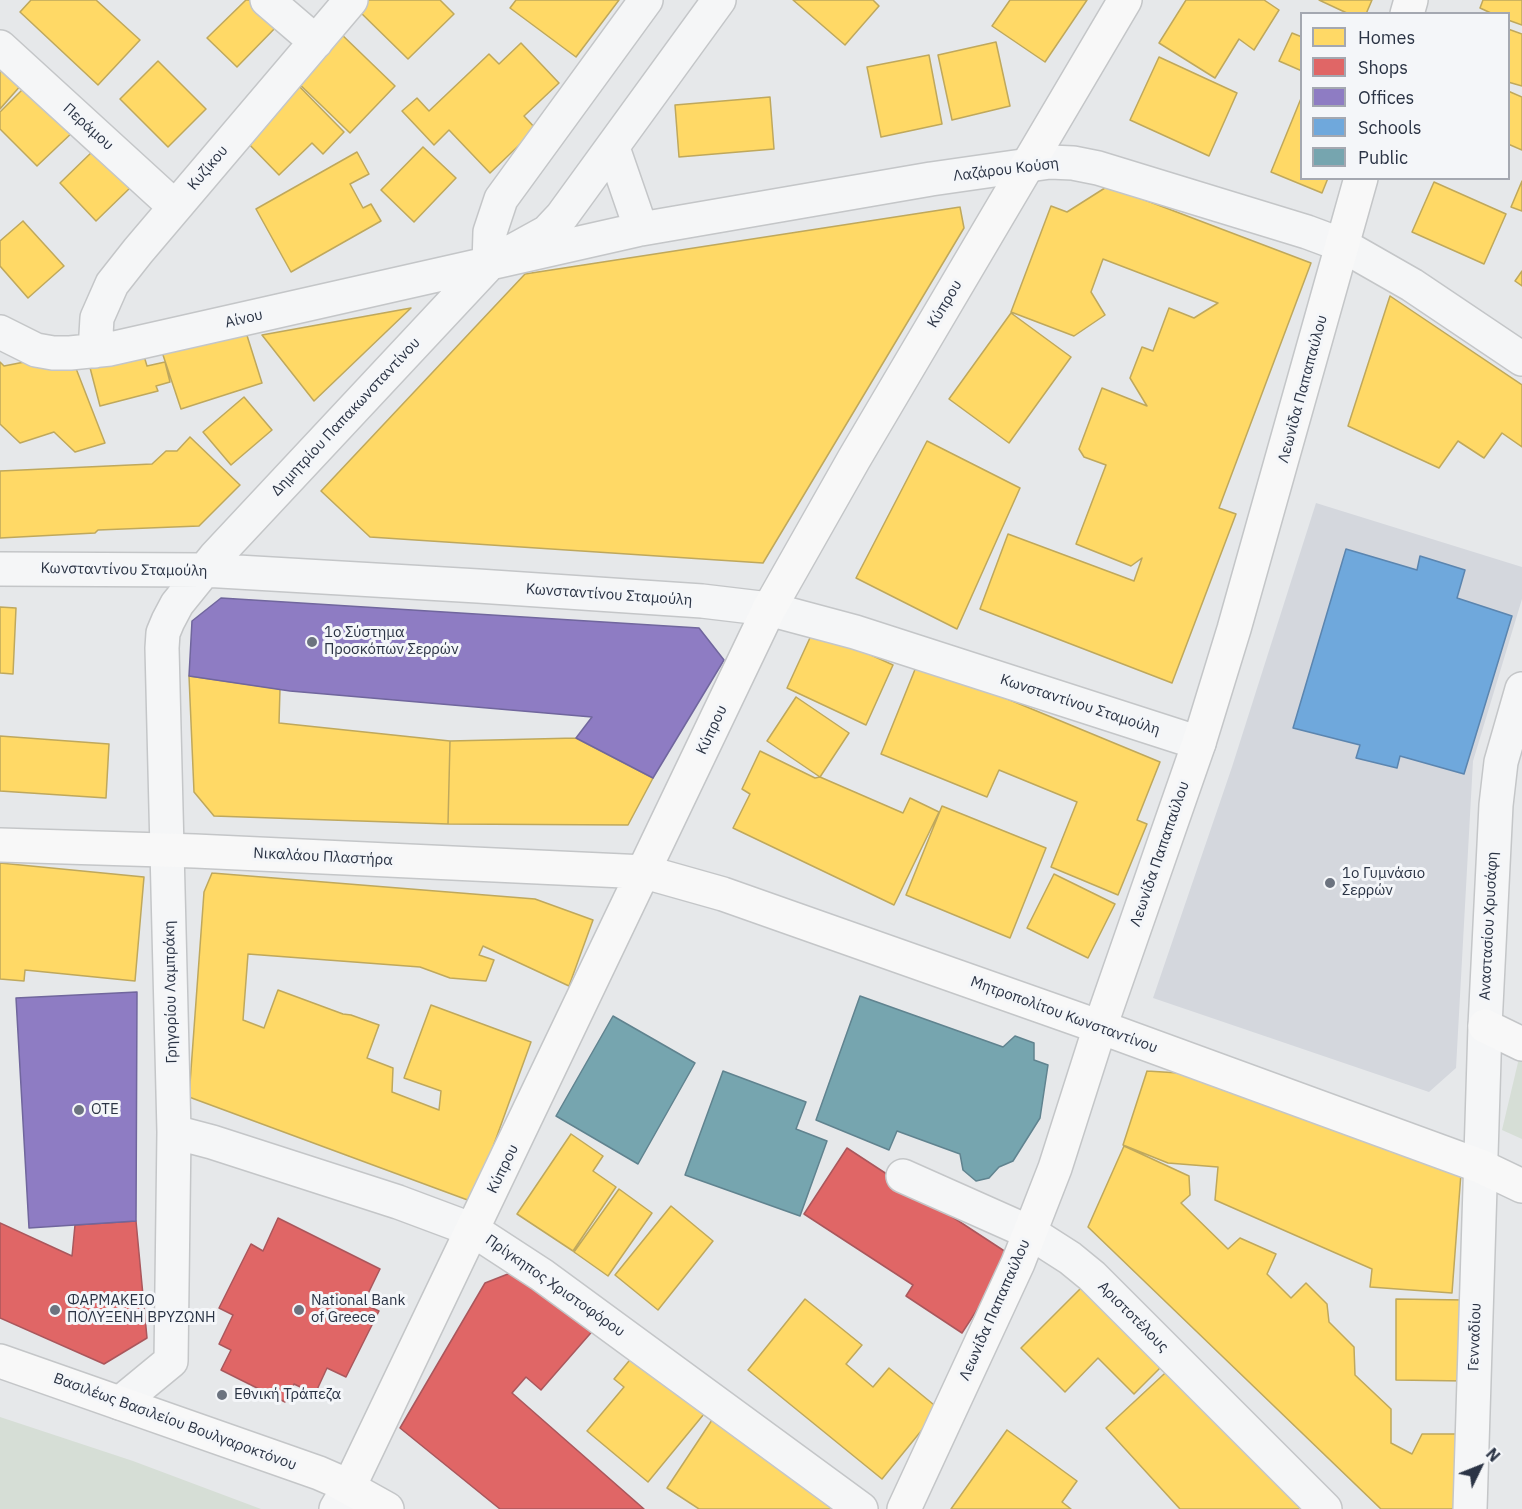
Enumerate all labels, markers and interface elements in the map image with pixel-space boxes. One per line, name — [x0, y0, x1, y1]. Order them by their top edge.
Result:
legend — [1300, 12, 1510, 180]
text: Homes — [1358, 26, 1415, 49]
text: Shops — [1358, 56, 1408, 79]
text: Offices — [1358, 86, 1414, 109]
street label: Περάμου — [59, 100, 117, 154]
text: Schools — [1358, 116, 1422, 139]
street label: Κυζίκου — [184, 142, 232, 194]
text: Public — [1358, 146, 1408, 169]
street label: Λαζάρου Κούση — [952, 155, 1060, 185]
street label: Κύπρου — [924, 277, 966, 331]
street label: Αίνου — [223, 306, 265, 332]
street label: Λεωνίδα Παπαπαύλου — [1275, 313, 1331, 465]
street label: Δημητρίου Παπακωνσταντίνου — [268, 334, 424, 500]
street label: Κωνσταντίνου Σταμούλη — [40, 560, 208, 580]
street label: Κωνσταντίνου Σταμούλη — [525, 580, 693, 610]
place label: 1ο Σύστημα Προσκόπων Σερρών — [324, 624, 459, 659]
marker: 1ο Σύστημα Προσκόπων Σερρών — [305, 635, 319, 649]
street label: Κωνσταντίνου Σταμούλη — [998, 671, 1162, 739]
street label: Κύπρου — [693, 702, 731, 758]
street label: Λεωνίδα Παπαπαύλου — [1127, 779, 1193, 929]
street label: Νικαλάου Πλαστήρα — [253, 844, 393, 870]
street label: Αναστασίου Χρυσάφη — [1476, 851, 1502, 1001]
place label: 1ο Γυμνάσιο Σερρών — [1342, 865, 1425, 900]
marker: 1ο Γυμνάσιο Σερρών — [1323, 876, 1337, 890]
street label: Γρηγορίου Λαμπράκη — [161, 920, 181, 1064]
street label: Μητροπολίτου Κωνσταντίνου — [968, 973, 1160, 1057]
place label: ΟΤΕ — [91, 1101, 119, 1119]
marker: ΟΤΕ — [72, 1103, 86, 1117]
street label: Κύπρου — [483, 1142, 523, 1196]
street label: Πρίγκηπος Χριστοφόρου — [482, 1231, 628, 1341]
street label: Λεωνίδα Παπαπαύλου — [956, 1237, 1034, 1383]
street label: Αριστοτέλους — [1094, 1278, 1172, 1356]
place label: ΦΑΡΜΑΚΕΙΟ ΠΟΛΥΞΕΝΗ ΒΡΥΖΩΝΗ — [67, 1292, 216, 1327]
place label: National Bank of Greece — [311, 1292, 405, 1327]
street label: Γενναδίου — [1465, 1302, 1485, 1372]
marker: ΦΑΡΜΑΚΕΙΟ ΠΟΛΥΞΕΝΗ ΒΡΥΖΩΝΗ — [48, 1303, 62, 1317]
marker: National Bank of Greece — [292, 1303, 306, 1317]
street label: Βασιλέως Βασιλείου Βουλγαροκτόνου — [51, 1369, 299, 1475]
place label: Εθνική Τράπεζα — [234, 1386, 341, 1404]
marker: Εθνική Τράπεζα — [215, 1388, 229, 1402]
north arrow — [1450, 1437, 1510, 1497]
text: N — [1482, 1444, 1504, 1466]

